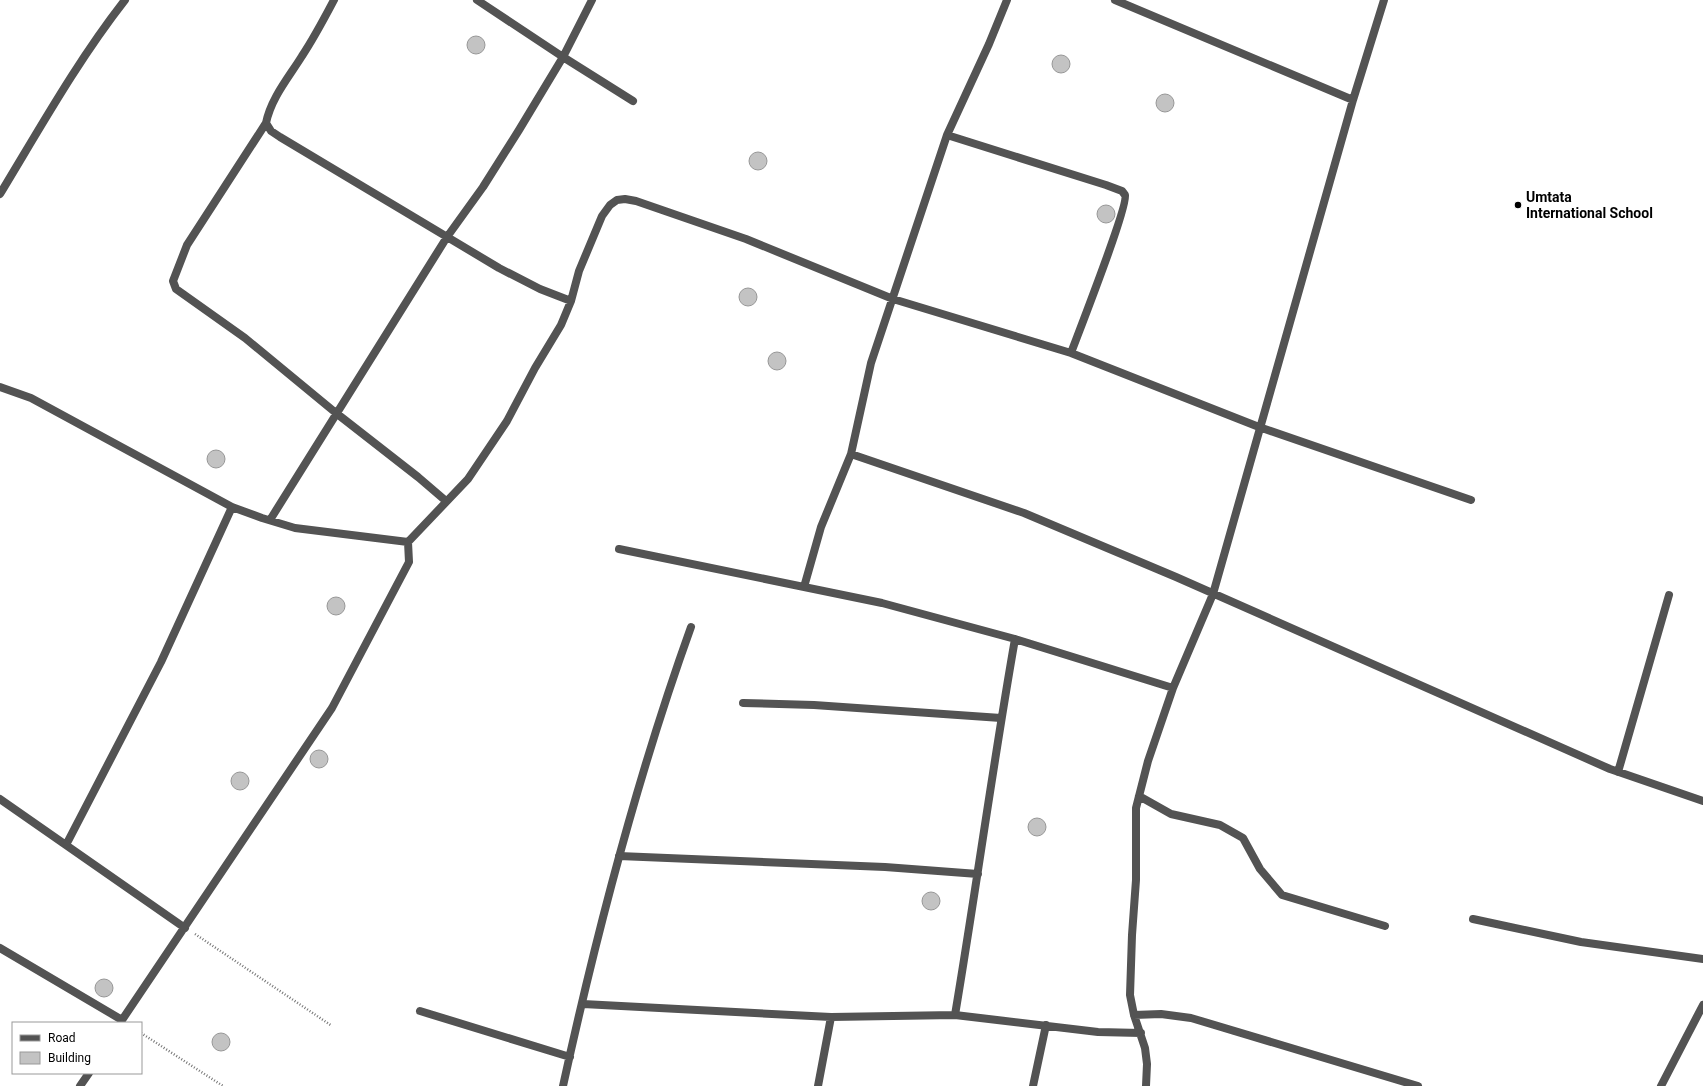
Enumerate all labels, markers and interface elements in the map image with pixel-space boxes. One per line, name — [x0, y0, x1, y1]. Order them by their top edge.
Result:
place label: Umtata International School — [1526, 189, 1653, 221]
marker: Umtata International School — [1513, 200, 1523, 210]
legend — [12, 1022, 142, 1074]
text: Road — [48, 1031, 76, 1045]
text: Building — [48, 1051, 91, 1065]

